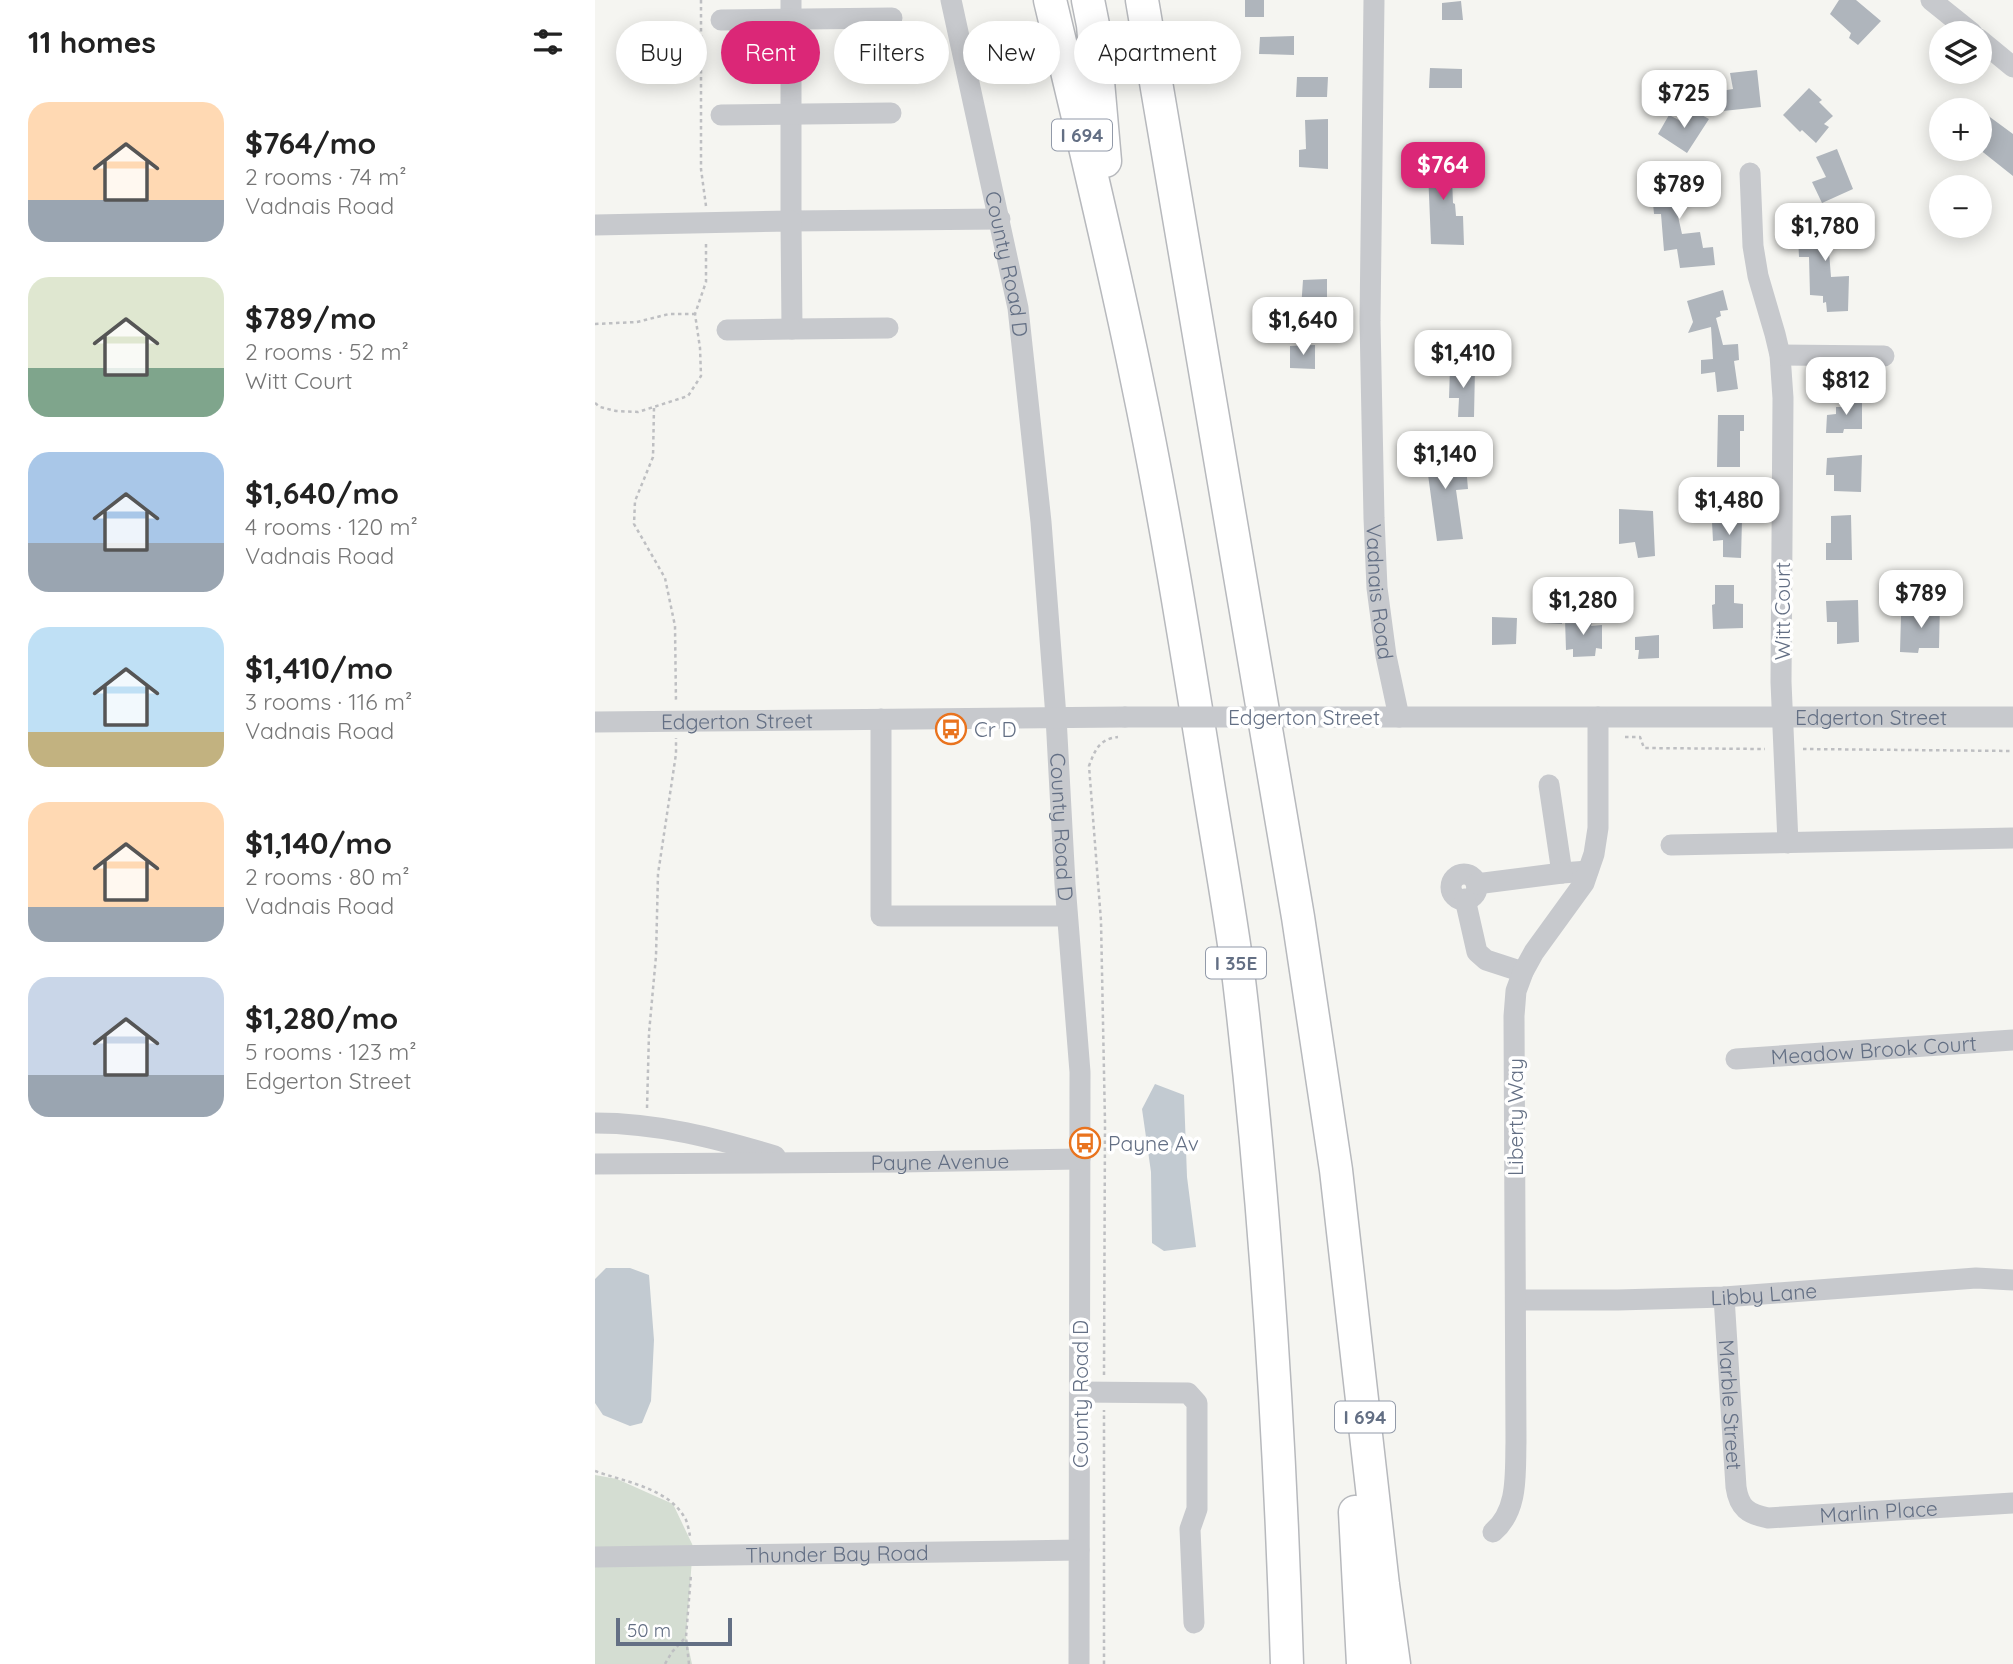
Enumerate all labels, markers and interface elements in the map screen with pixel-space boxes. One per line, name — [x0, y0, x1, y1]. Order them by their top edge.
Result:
chip: Buy — [616, 21, 707, 84]
chip: Rent — [721, 21, 820, 84]
chip: Filters — [834, 21, 949, 84]
chip: New — [963, 21, 1060, 84]
chip: Apartment — [1074, 21, 1241, 84]
map controls — [1929, 21, 1992, 238]
button: layers — [1929, 21, 1992, 84]
text: 11 homes — [28, 23, 156, 61]
icon: filters — [529, 23, 567, 61]
pin: $725 — [1643, 71, 1725, 130]
text: $725 — [1658, 78, 1710, 107]
button: + — [1929, 98, 1992, 161]
road number: I 694 — [1052, 119, 1112, 150]
text: $764/mo — [245, 124, 376, 162]
icon: home — [84, 130, 168, 214]
pin: $764 — [1402, 142, 1484, 202]
text: $764 — [1417, 150, 1469, 179]
text: 2 rooms · 74 m² — [245, 162, 407, 191]
pin: $789 — [1638, 162, 1720, 221]
text: $789 — [1653, 169, 1705, 198]
button: − — [1929, 175, 1992, 238]
street label: County Road D — [980, 189, 1034, 338]
text: Vadnais Road — [245, 191, 394, 220]
pin: $1,780 — [1768, 204, 1882, 263]
text: $1,780 — [1791, 211, 1859, 240]
pin: $1,640 — [1246, 298, 1360, 357]
text: $789/mo — [245, 299, 376, 337]
icon: home — [84, 305, 168, 389]
text: $1,640 — [1268, 305, 1338, 334]
pin: $1,410 — [1406, 330, 1520, 390]
text: 2 rooms · 52 m² — [245, 337, 409, 366]
text: $1,410 — [1431, 338, 1495, 367]
pin: $812 — [1805, 358, 1887, 417]
text: $812 — [1822, 365, 1870, 394]
text: Witt Court — [245, 366, 353, 395]
pin: $1,140 — [1388, 432, 1502, 491]
text: $1,140 — [1413, 439, 1477, 468]
text: $1,640/mo — [245, 474, 399, 512]
pin: $1,480 — [1672, 477, 1786, 537]
icon: home — [84, 480, 168, 564]
text: $1,480 — [1694, 485, 1764, 514]
text: 4 rooms · 120 m² — [245, 512, 418, 541]
street label: Vadnais Road — [1361, 523, 1399, 661]
text: Vadnais Road — [245, 541, 394, 570]
street label: Witt Court — [1769, 562, 1795, 660]
pin: $789 — [1880, 570, 1962, 630]
pin: $1,280 — [1526, 578, 1640, 637]
text: $789 — [1895, 578, 1947, 607]
text: $1,280 — [1549, 585, 1617, 614]
text: $1,410/mo — [245, 649, 393, 687]
icon: home — [84, 655, 168, 739]
text: 3 rooms · 116 m² — [245, 687, 412, 716]
street label: Edgerton Street — [1228, 704, 1380, 730]
street label: Edgerton Street — [1795, 704, 1947, 730]
street label: Edgerton Street — [661, 707, 813, 734]
bus stop icon: Cr D — [934, 712, 968, 746]
text: Vadnais Road — [245, 716, 394, 745]
place label: Cr D — [974, 716, 1017, 742]
street label: County Road D — [1045, 752, 1079, 902]
text: $1,140/mo — [245, 824, 392, 862]
icon: home — [84, 830, 168, 914]
text: 2 rooms · 80 m² — [245, 862, 410, 891]
text: Vadnais Road — [245, 891, 394, 920]
road number: I 35E — [1206, 948, 1266, 979]
text: $1,280/mo — [245, 999, 398, 1037]
icon: home — [84, 1005, 168, 1089]
street label: Meadow Brook Court — [1770, 1030, 1977, 1070]
text: 5 rooms · 123 m² — [245, 1037, 417, 1066]
street label: Liberty Way — [1502, 1058, 1528, 1176]
text: Edgerton Street — [245, 1066, 412, 1095]
bus stop icon: Payne Av — [1068, 1126, 1102, 1160]
place label: Payne Av — [1108, 1130, 1199, 1156]
street label: Payne Avenue — [871, 1147, 1010, 1175]
street label: Libby Lane — [1710, 1277, 1818, 1310]
street label: County Road D — [1067, 1320, 1093, 1468]
street label: Marble Street — [1714, 1339, 1748, 1471]
road number: I 694 — [1335, 1401, 1395, 1432]
street label: Marlin Place — [1819, 1495, 1938, 1528]
street label: Thunder Bay Road — [745, 1539, 929, 1568]
scale bar — [616, 1615, 731, 1647]
text: 50 m — [627, 1618, 671, 1642]

